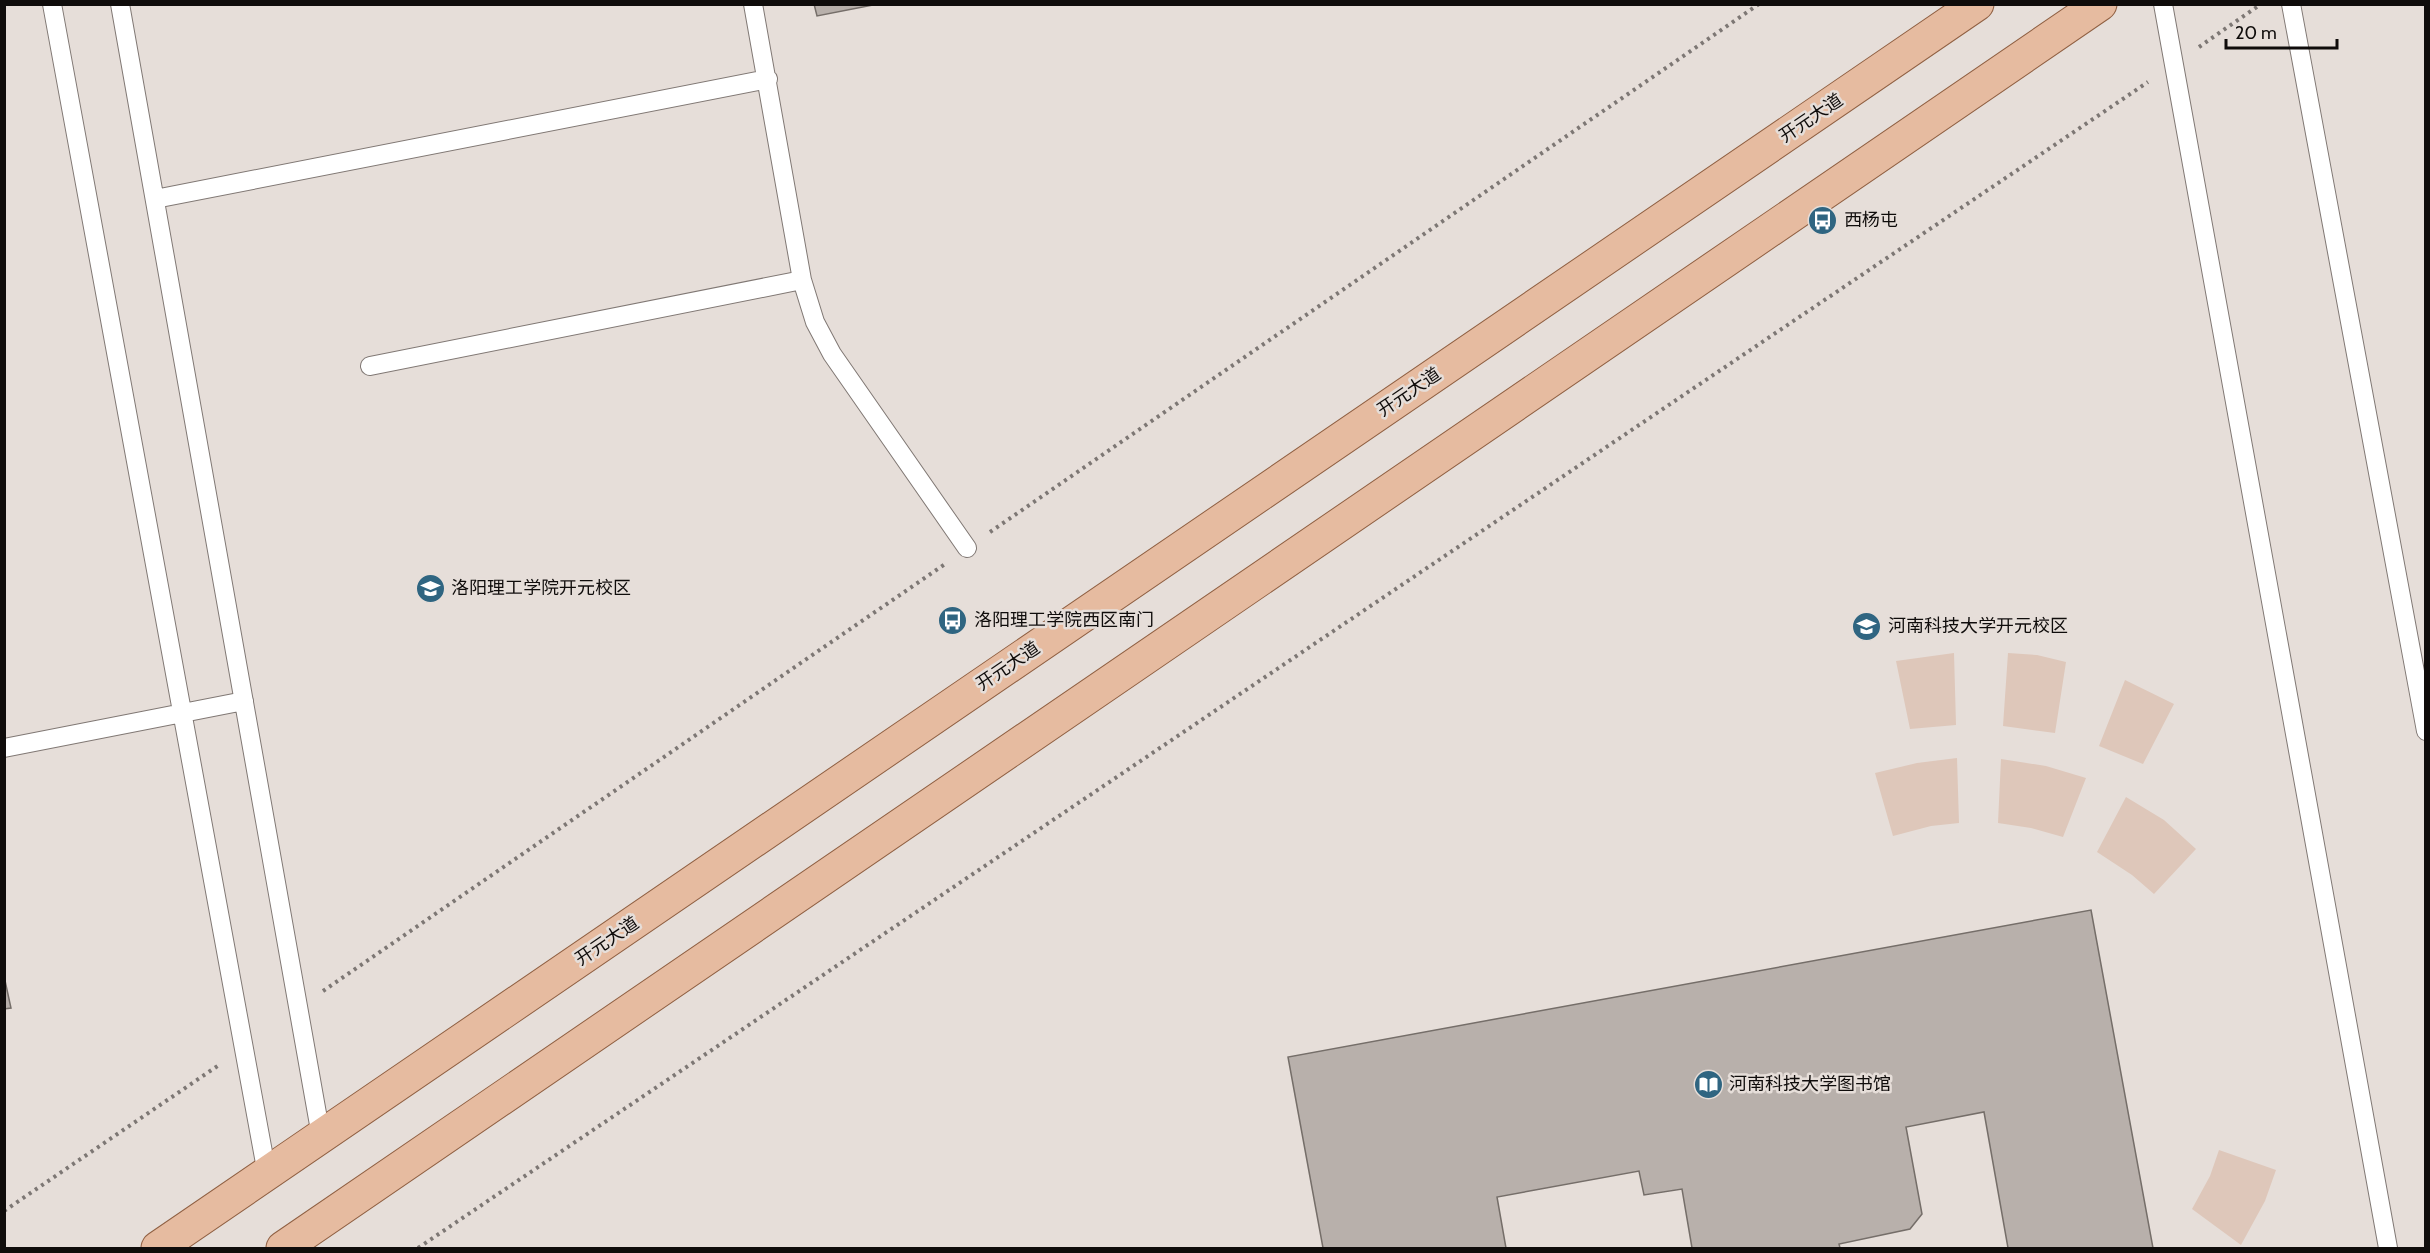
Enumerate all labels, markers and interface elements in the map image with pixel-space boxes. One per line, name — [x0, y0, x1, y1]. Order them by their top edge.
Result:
scale bar — [2226, 12, 2337, 50]
text: 20 m — [2235, 22, 2277, 44]
street label: 开元大道 — [1775, 89, 1847, 147]
bus stop icon: 西杨屯 — [1807, 204, 1839, 236]
place label: 西杨屯 — [1844, 209, 1898, 231]
street label: 开元大道 — [1373, 363, 1445, 421]
school or university icon: 洛阳理工学院开元校区 — [414, 572, 446, 604]
place label: 洛阳理工学院开元校区 — [451, 577, 631, 599]
bus stop icon: 洛阳理工学院西区南门 — [937, 604, 969, 636]
place label: 洛阳理工学院西区南门 — [974, 609, 1154, 631]
school or university icon: 河南科技大学开元校区 — [1851, 610, 1883, 642]
place label: 河南科技大学开元校区 — [1888, 615, 2068, 637]
street label: 开元大道 — [972, 637, 1044, 695]
street label: 开元大道 — [571, 912, 643, 970]
library icon: 河南科技大学图书馆 — [1692, 1068, 1724, 1100]
place label: 河南科技大学图书馆 — [1729, 1073, 1891, 1095]

